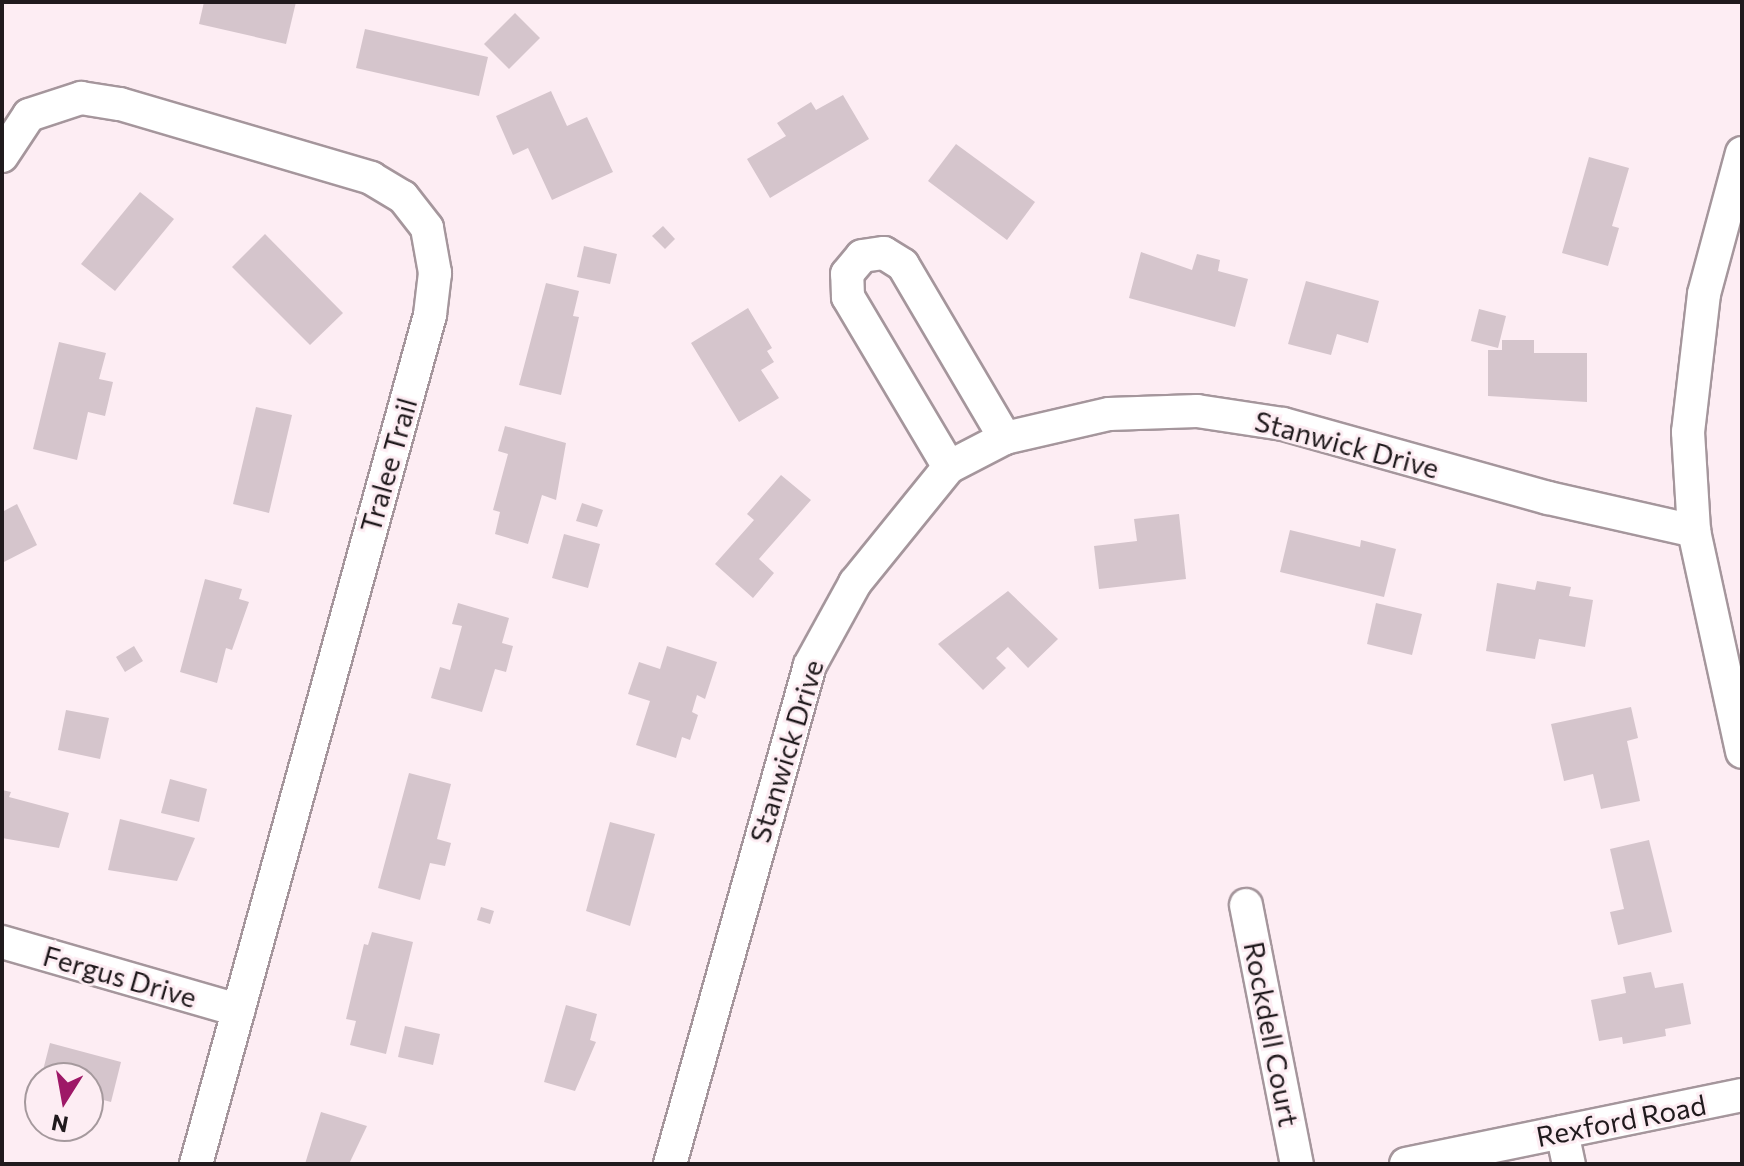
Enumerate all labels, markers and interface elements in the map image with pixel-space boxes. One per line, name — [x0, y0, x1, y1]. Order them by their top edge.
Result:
street label: Tralee Trail — [353, 394, 423, 536]
street label: Stanwick Drive — [1251, 403, 1443, 485]
street label: Stanwick Drive — [742, 655, 830, 847]
street label: Fergus Drive — [39, 938, 201, 1014]
street label: Rockdell Court — [1238, 939, 1306, 1129]
north arrow — [24, 1062, 104, 1142]
street label: Rexford Road — [1533, 1087, 1709, 1153]
text: N — [49, 1109, 70, 1139]

